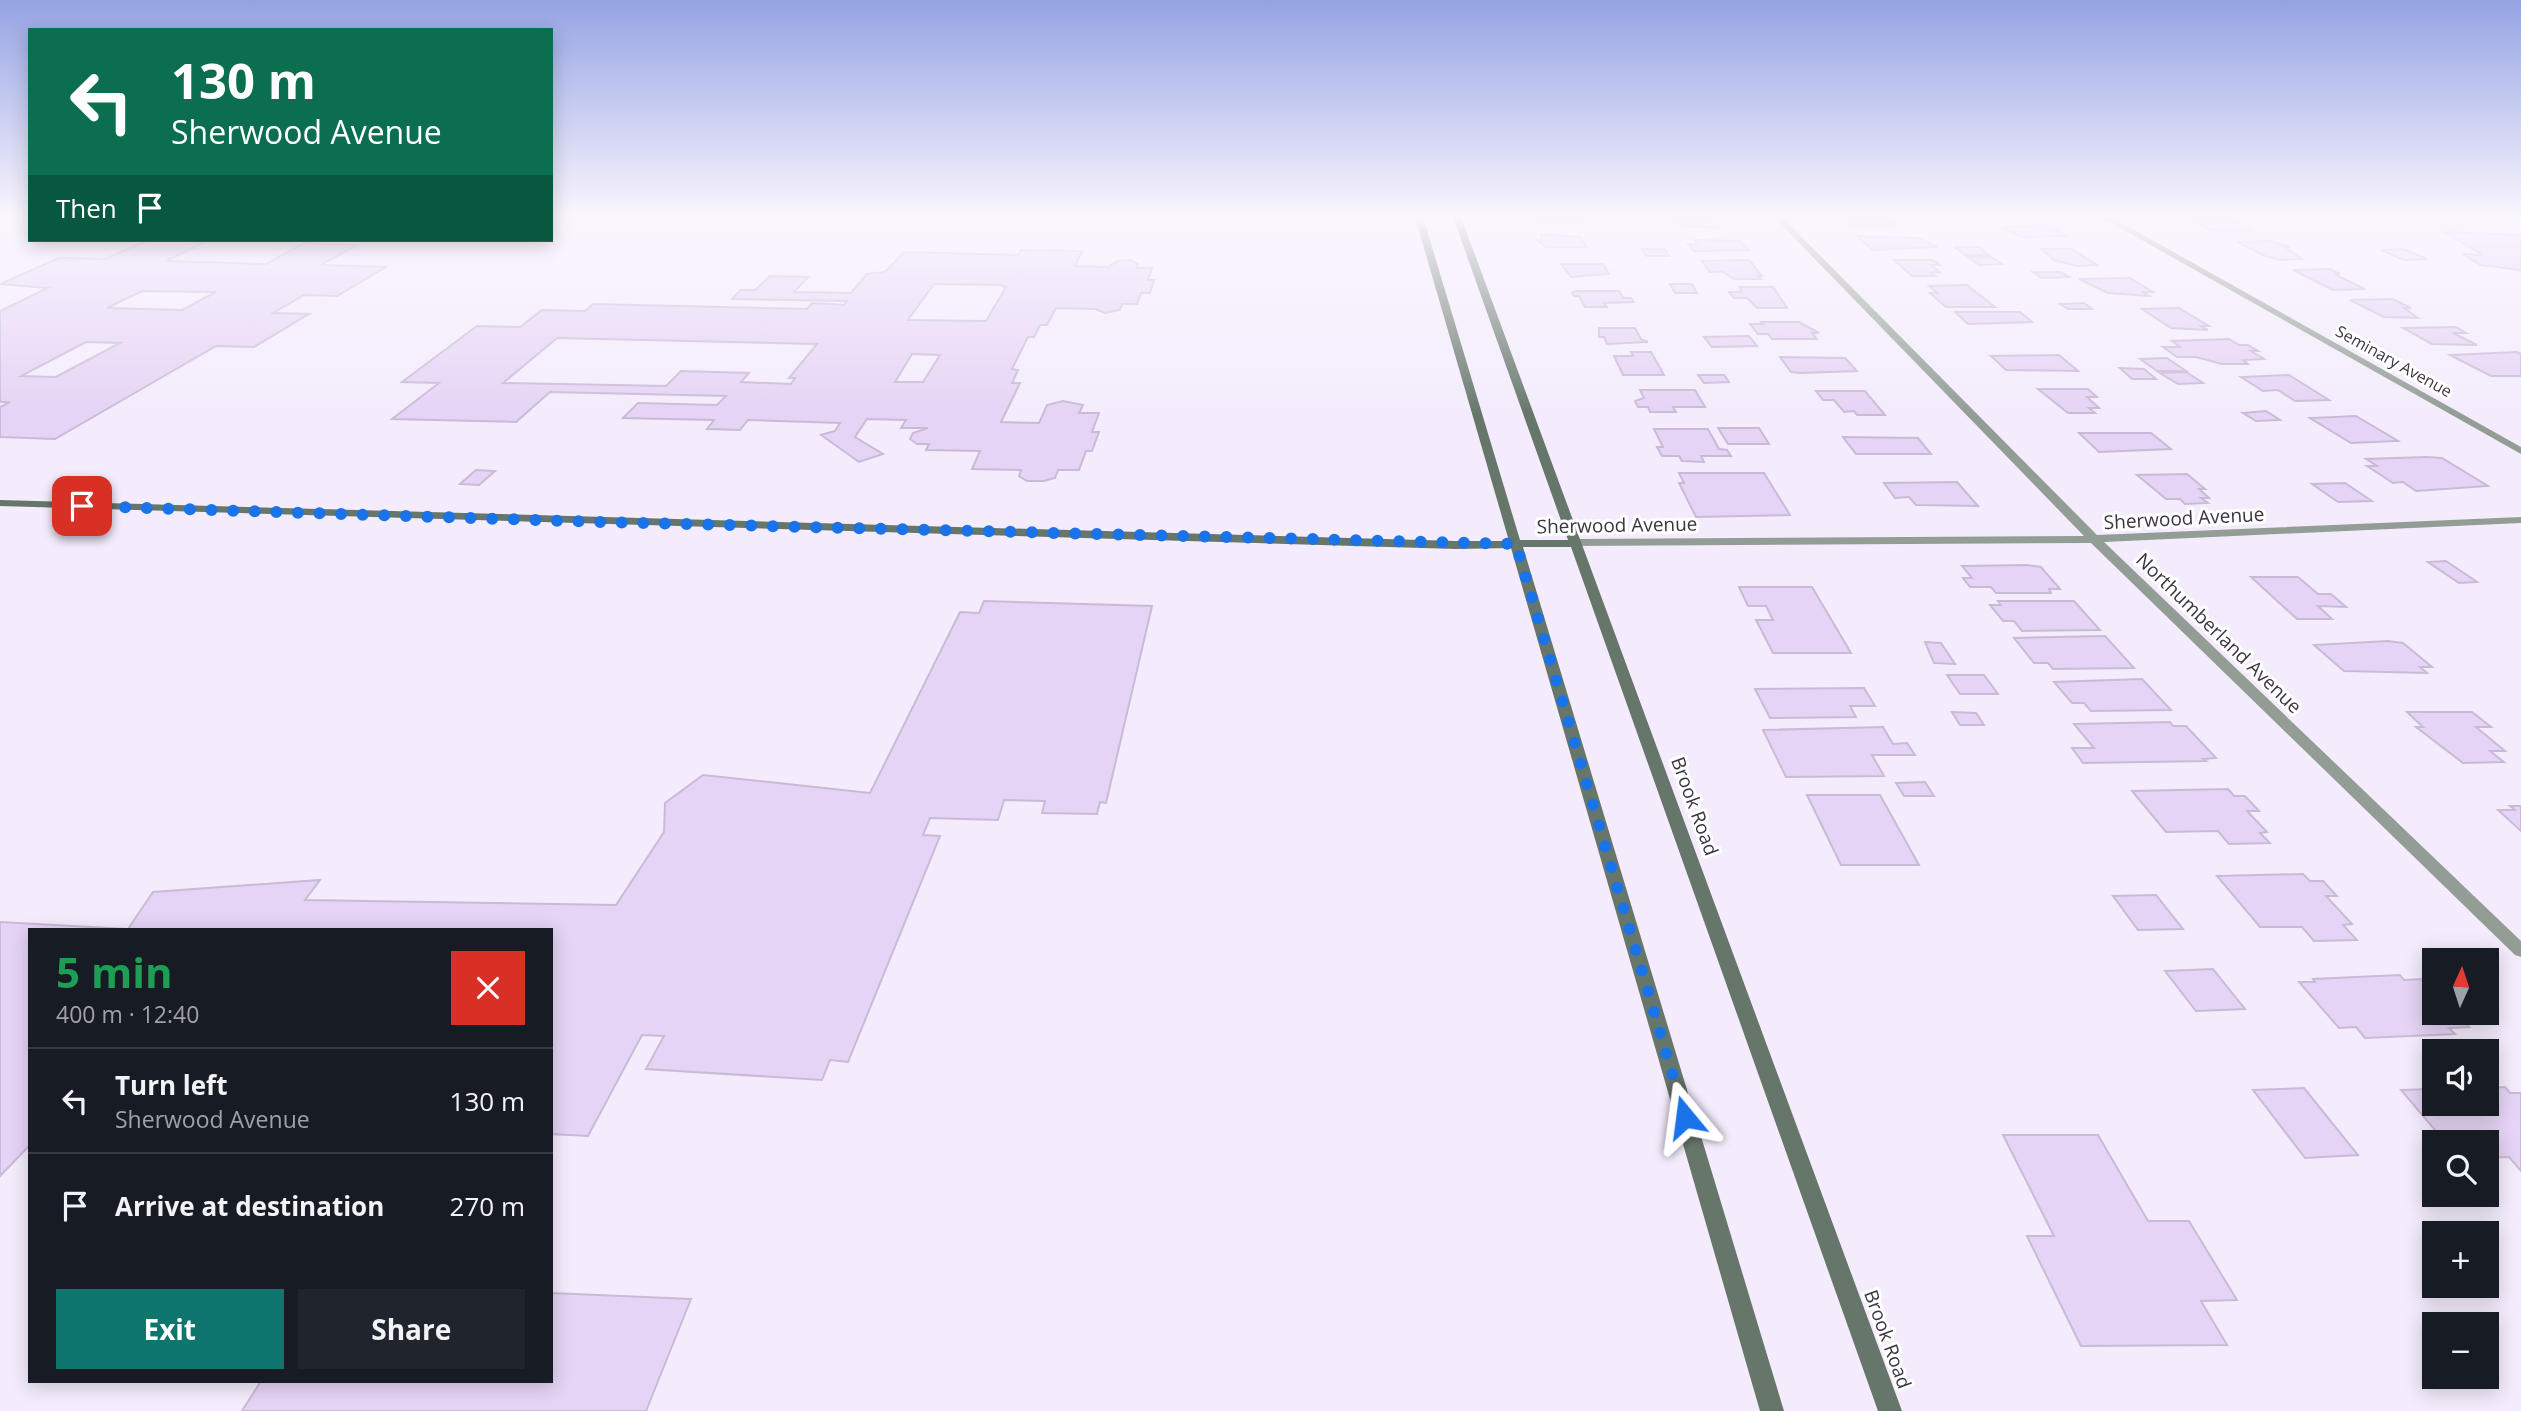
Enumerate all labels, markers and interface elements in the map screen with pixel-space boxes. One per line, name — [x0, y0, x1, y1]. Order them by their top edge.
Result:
text: 130 m — [171, 47, 316, 113]
icon: left — [56, 56, 147, 147]
text: Sherwood Avenue — [171, 110, 442, 153]
icon: arrive — [131, 189, 169, 227]
text: Then — [56, 190, 117, 226]
street label: Seminary Avenue — [2332, 320, 2456, 402]
pin — [52, 476, 112, 536]
icon: arrive — [63, 487, 101, 525]
street label: Sherwood Avenue — [2103, 501, 2265, 535]
street label: Sherwood Avenue — [1536, 511, 1698, 539]
street label: Northumberland Avenue — [2130, 547, 2308, 719]
street label: Brook Road — [1665, 753, 1725, 859]
text: 5 min — [56, 943, 173, 1000]
north arrow — [2422, 948, 2499, 1026]
map controls — [2422, 948, 2499, 1389]
button: close — [451, 951, 525, 1025]
text: 400 m · 12:40 — [56, 998, 199, 1030]
button: sound — [2422, 1039, 2499, 1116]
text: Turn left — [115, 1067, 227, 1103]
position arrow — [1648, 1080, 1722, 1154]
icon: left — [56, 1082, 94, 1120]
text: 130 m — [450, 1083, 525, 1119]
text: Sherwood Avenue — [115, 1103, 310, 1135]
button: search — [2422, 1130, 2499, 1207]
icon: arrive — [56, 1187, 94, 1225]
text: Arrive at destination — [115, 1188, 384, 1224]
text: 270 m — [450, 1188, 525, 1224]
button: + — [2422, 1221, 2499, 1298]
street label: Brook Road — [1858, 1286, 1918, 1392]
button: Exit — [56, 1289, 284, 1369]
button: Share — [298, 1289, 525, 1369]
button: − — [2422, 1312, 2499, 1389]

